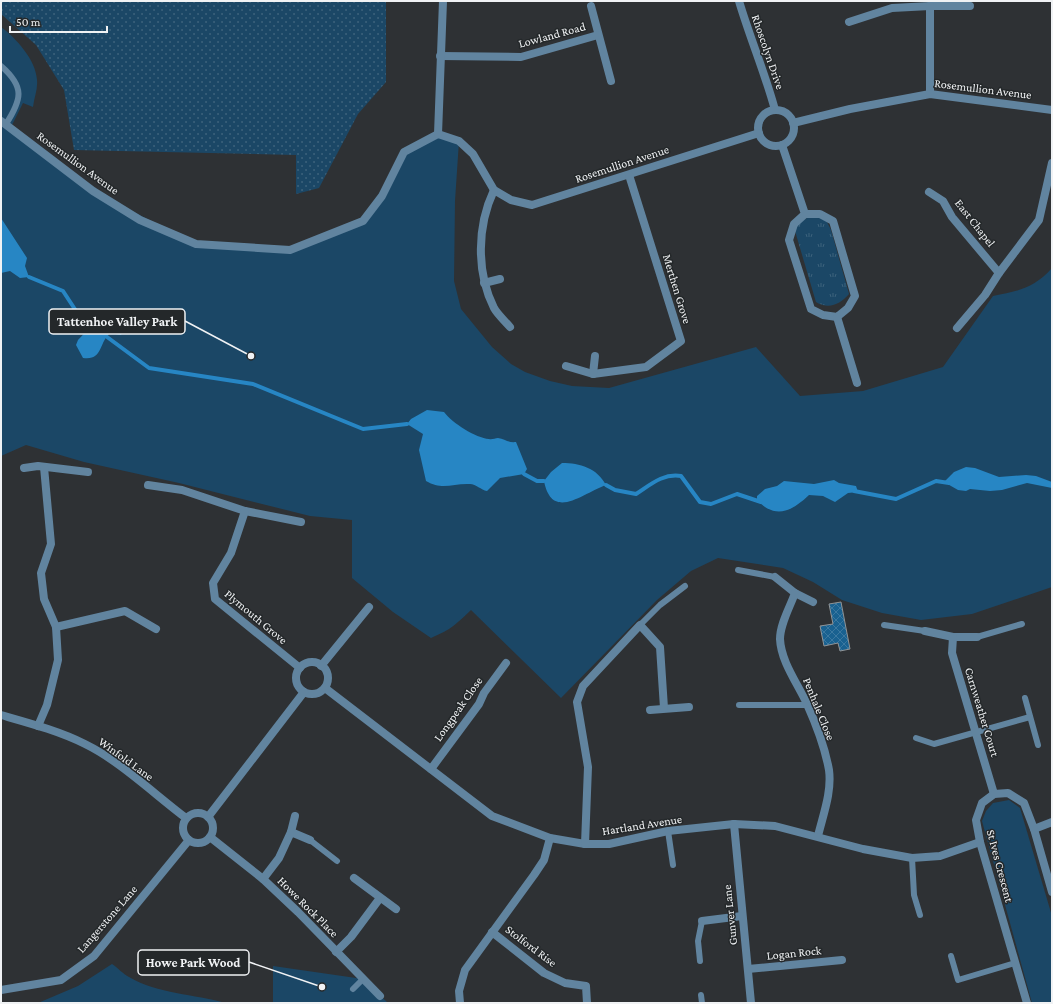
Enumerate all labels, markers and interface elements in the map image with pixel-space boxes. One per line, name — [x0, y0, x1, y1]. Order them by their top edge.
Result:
scale bar — [10, 8, 107, 34]
street label: Rhoscolyn Drive — [749, 13, 787, 91]
text: 50 m — [16, 15, 41, 29]
street label: Lowland Road — [517, 19, 588, 51]
street label: Rosemullion Avenue — [934, 76, 1032, 102]
street label: Rosemullion Avenue — [34, 129, 122, 197]
street label: Rosemullion Avenue — [573, 142, 671, 186]
street label: East Chapel — [952, 196, 998, 250]
street label: Merthen Grove — [660, 252, 694, 326]
callout: Tattenhoe Valley Park — [49, 309, 185, 334]
text: Tattenhoe Valley Park — [57, 314, 178, 329]
street label: Plymouth Grove — [222, 587, 290, 647]
street label: Carnweather Court — [962, 666, 1003, 759]
street label: Longpeak Close — [431, 674, 485, 744]
street label: Penhale Close — [800, 676, 838, 742]
street label: Winfold Lane — [96, 734, 156, 784]
street label: Hartland Avenue — [601, 812, 683, 838]
street label: St Ives Crescent — [984, 828, 1017, 905]
street label: Howe Rock Place — [275, 874, 341, 940]
street label: Langerstone Lane — [74, 882, 140, 956]
street label: Gunver Lane — [720, 884, 740, 946]
street label: Stolford Rise — [503, 922, 559, 970]
street label: Logan Rock — [766, 943, 822, 963]
callout: Howe Park Wood — [138, 950, 249, 975]
text: Howe Park Wood — [146, 955, 240, 970]

